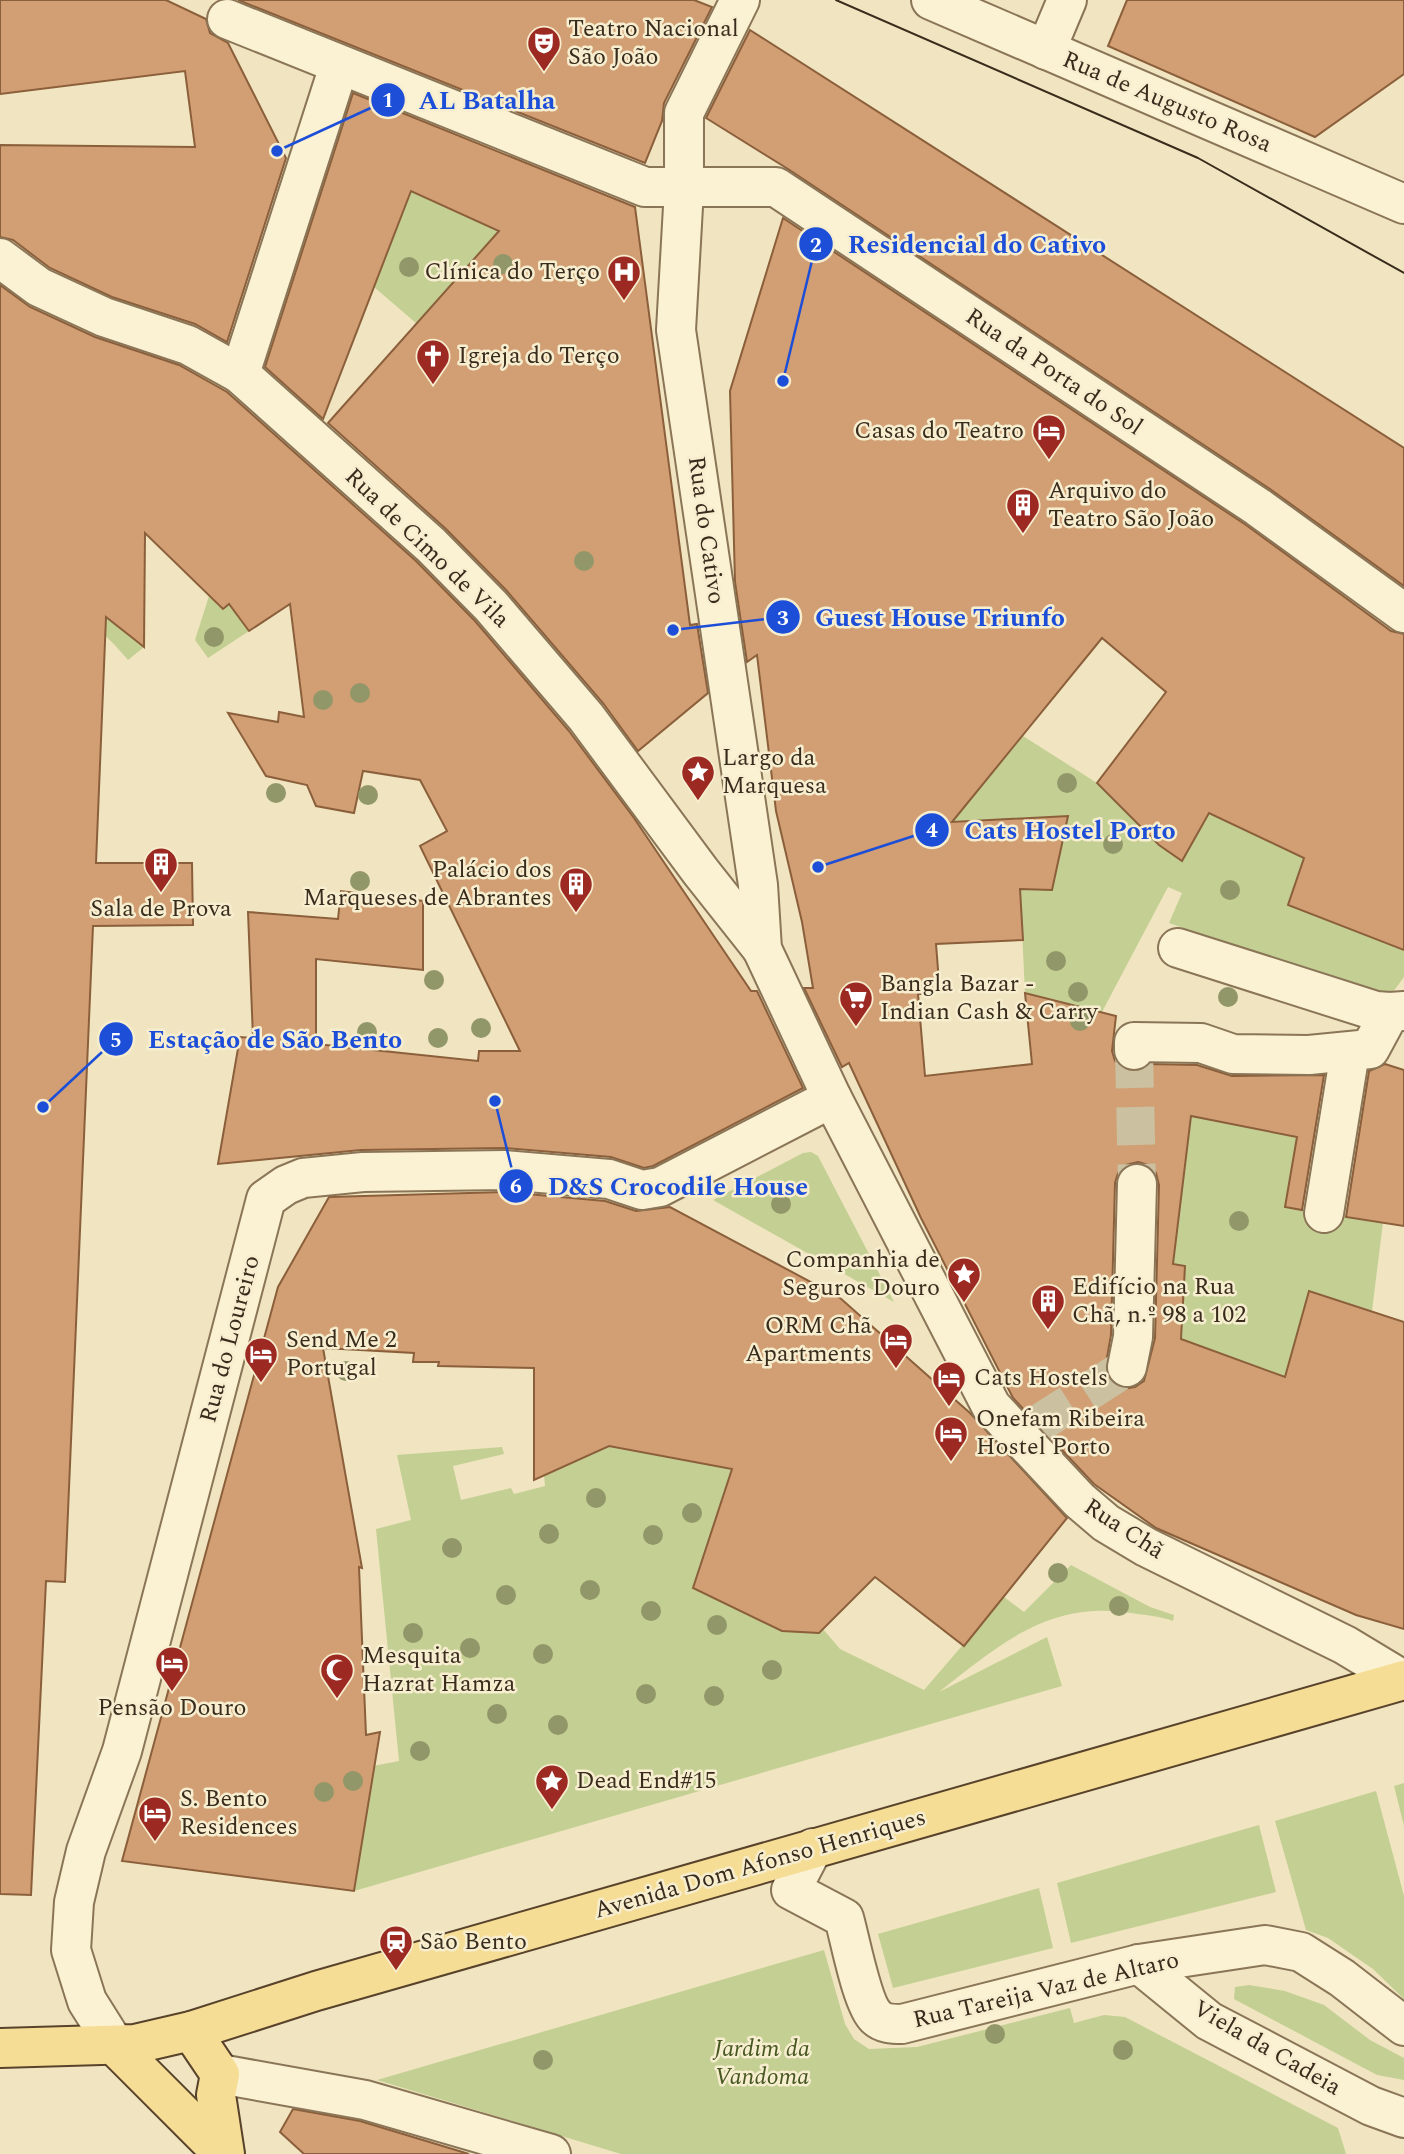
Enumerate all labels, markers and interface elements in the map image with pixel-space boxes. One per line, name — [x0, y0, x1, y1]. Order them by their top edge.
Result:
place label: Teatro Nacional São João — [568, 11, 739, 75]
theatre icon: Teatro Nacional São João — [525, 24, 563, 73]
street label: Rua de Augusto Rosa — [1057, 42, 1277, 162]
callout: AL Batalha — [370, 77, 570, 124]
text: AL Batalha — [419, 81, 556, 121]
text: 1 — [382, 85, 394, 117]
callout: Residencial do Cativo — [799, 221, 1120, 268]
text: Residencial do Cativo — [848, 225, 1106, 265]
text: 2 — [810, 230, 822, 262]
hospital icon: Clínica do Terço — [605, 253, 643, 302]
place label: Clínica do Terço — [424, 254, 600, 290]
street label: Rua da Porta do Sol — [958, 299, 1150, 445]
church icon: Igreja do Terço — [414, 337, 452, 386]
place label: Igreja do Terço — [458, 338, 620, 374]
hotel icon: Casas do Teatro — [1030, 412, 1068, 461]
place label: Casas do Teatro — [854, 413, 1024, 449]
street label: Rua do Cativo — [678, 454, 734, 606]
street label: Rua de Cimo de Vila — [336, 459, 518, 637]
place label: Arquivo do Teatro São João — [1048, 473, 1214, 537]
building icon: Arquivo do Teatro São João — [1004, 486, 1042, 535]
callout: Guest House Triunfo — [766, 594, 1079, 641]
text: Guest House Triunfo — [815, 598, 1065, 638]
text: 3 — [777, 603, 789, 635]
place label: Largo da Marquesa — [722, 740, 827, 804]
place icon: Largo da Marquesa — [679, 753, 717, 802]
callout: Cats Hostel Porto — [915, 806, 1190, 853]
text: Cats Hostel Porto — [964, 811, 1176, 851]
text: 4 — [926, 815, 938, 847]
building icon: Sala de Prova — [142, 845, 180, 894]
place label: Palácio dos Marqueses de Abrantes — [303, 852, 552, 916]
building icon: Palácio dos Marqueses de Abrantes — [557, 865, 595, 914]
place label: Sala de Prova — [90, 891, 232, 927]
place label: Bangla Bazar - Indian Cash & Carry — [880, 966, 1099, 1030]
supermarket icon: Bangla Bazar - Indian Cash & Carry — [837, 979, 875, 1028]
callout: Estação de São Bento — [98, 1016, 416, 1063]
text: Estação de São Bento — [148, 1020, 402, 1060]
text: 5 — [110, 1025, 122, 1057]
callout: D&S Crocodile House — [499, 1162, 822, 1209]
text: D&S Crocodile House — [548, 1167, 808, 1207]
text: 6 — [510, 1171, 522, 1203]
place label: Companhia de Seguros Douro — [782, 1242, 940, 1306]
street label: Rua do Loureiro — [190, 1251, 270, 1427]
place icon: Companhia de Seguros Douro — [945, 1255, 983, 1304]
place label: Edifício na Rua Chã, n.º 98 a 102 — [1072, 1269, 1246, 1333]
building icon: Edifício na Rua Chã, n.º 98 a 102 — [1029, 1282, 1067, 1331]
place label: ORM Chã Apartments — [745, 1308, 872, 1372]
hotel icon: ORM Chã Apartments — [877, 1321, 915, 1370]
place label: Send Me 2 Portugal — [286, 1322, 397, 1386]
hotel icon: Send Me 2 Portugal — [242, 1335, 280, 1384]
hotel icon: Cats Hostels — [930, 1359, 968, 1408]
place label: Cats Hostels — [974, 1360, 1108, 1396]
place label: Onefam Ribeira Hostel Porto — [976, 1401, 1145, 1465]
hotel icon: Onefam Ribeira Hostel Porto — [932, 1414, 970, 1463]
street label: Rua Chã — [1076, 1489, 1172, 1569]
place label: Mesquita Hazrat Hamza — [362, 1638, 516, 1702]
hotel icon: Pensão Douro — [153, 1644, 191, 1693]
mosque icon: Mesquita Hazrat Hamza — [318, 1651, 356, 1700]
place label: Pensão Douro — [98, 1690, 247, 1726]
place icon: Dead End#15 — [533, 1762, 571, 1811]
place label: Dead End#15 — [576, 1763, 717, 1799]
place label: S. Bento Residences — [180, 1781, 298, 1845]
hotel icon: S. Bento Residences — [136, 1794, 174, 1843]
street label: Avenida Dom Afonso Henriques — [590, 1799, 930, 1929]
station icon: São Bento — [377, 1923, 415, 1972]
place label: São Bento — [420, 1924, 527, 1960]
street label: Rua Tareija Vaz de Altaro — [909, 1942, 1183, 2038]
street label: Viela da Cadeia — [1186, 1991, 1348, 2105]
park label: Jardim da Vandoma — [712, 2031, 810, 2095]

